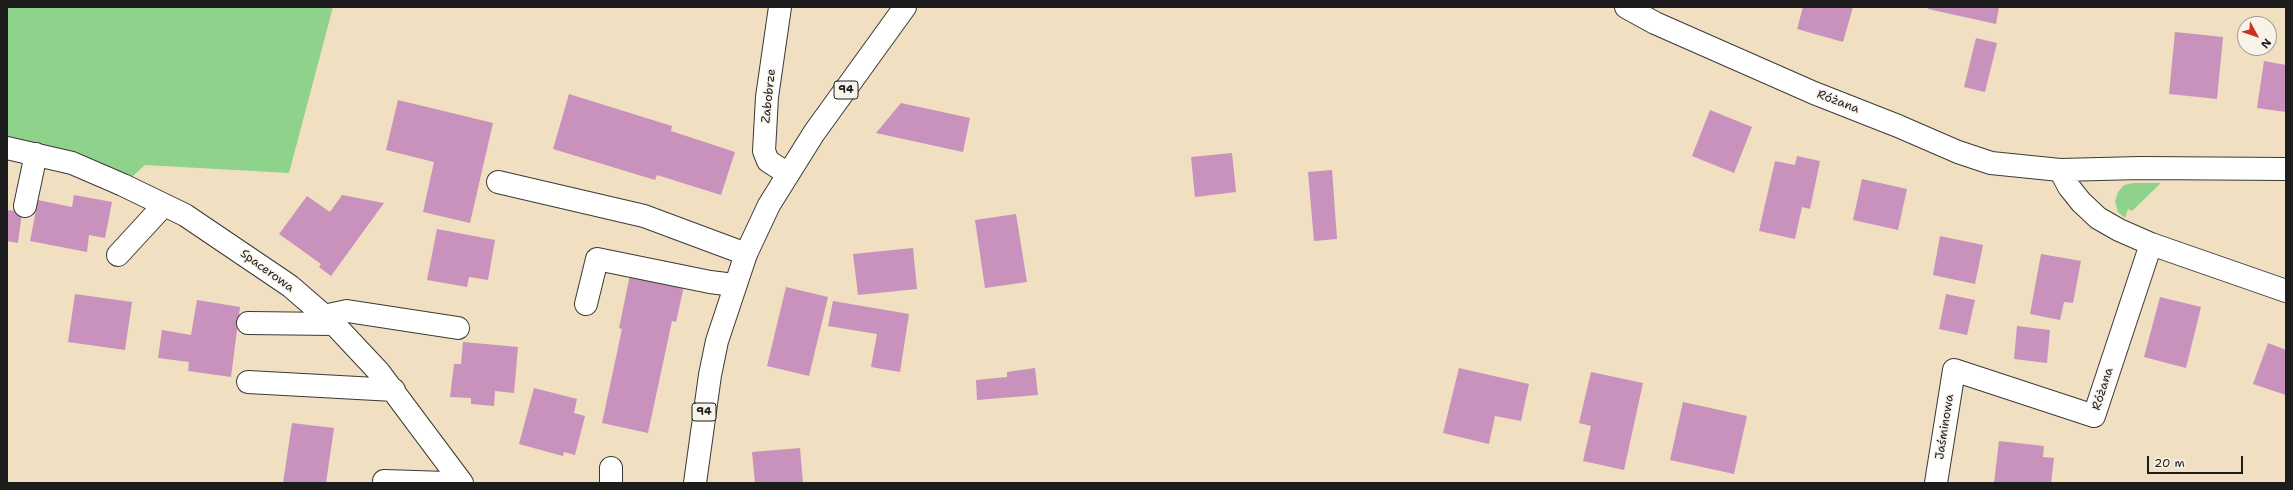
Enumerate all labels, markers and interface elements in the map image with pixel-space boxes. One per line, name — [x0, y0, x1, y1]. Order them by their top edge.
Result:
north arrow — [2237, 16, 2277, 56]
text: N — [2257, 35, 2274, 52]
street label: Zabobrze — [759, 68, 779, 124]
road number: 94 — [834, 81, 858, 99]
street label: Różana — [1815, 87, 1861, 117]
street label: Spacerowa — [237, 247, 297, 295]
street label: Różana — [2089, 366, 2117, 412]
street label: Jaśminowa — [1933, 393, 1957, 461]
road number: 94 — [692, 403, 716, 421]
scale bar — [2149, 448, 2245, 474]
text: 20 m — [2154, 455, 2185, 471]

